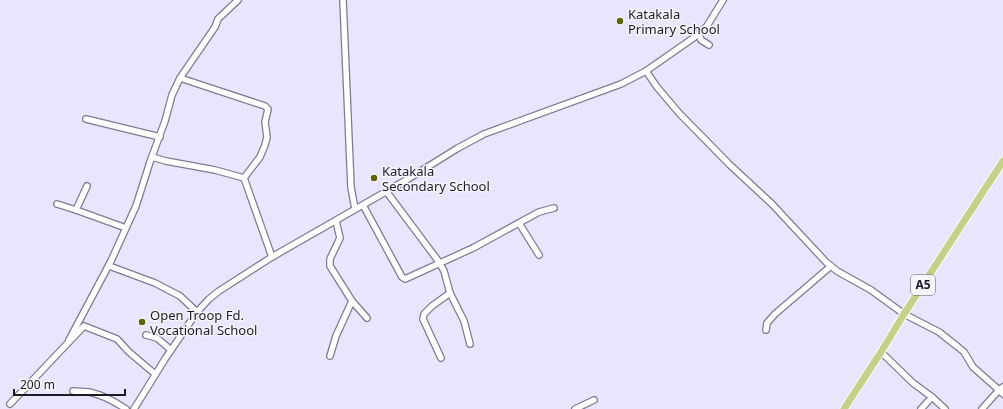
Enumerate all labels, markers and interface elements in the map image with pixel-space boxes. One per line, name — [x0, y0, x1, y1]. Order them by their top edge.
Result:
place label: Katakala Primary School — [628, 5, 720, 38]
marker: Katakala Primary School — [615, 16, 625, 26]
place label: Katakala Secondary School — [382, 162, 490, 195]
marker: Katakala Secondary School — [369, 173, 379, 183]
road number: A5 — [911, 275, 935, 295]
place label: Open Troop Fd. Vocational School — [150, 306, 257, 339]
marker: Open Troop Fd. Vocational School — [137, 317, 147, 327]
scale bar — [14, 371, 125, 397]
text: 200 m — [20, 376, 55, 393]

